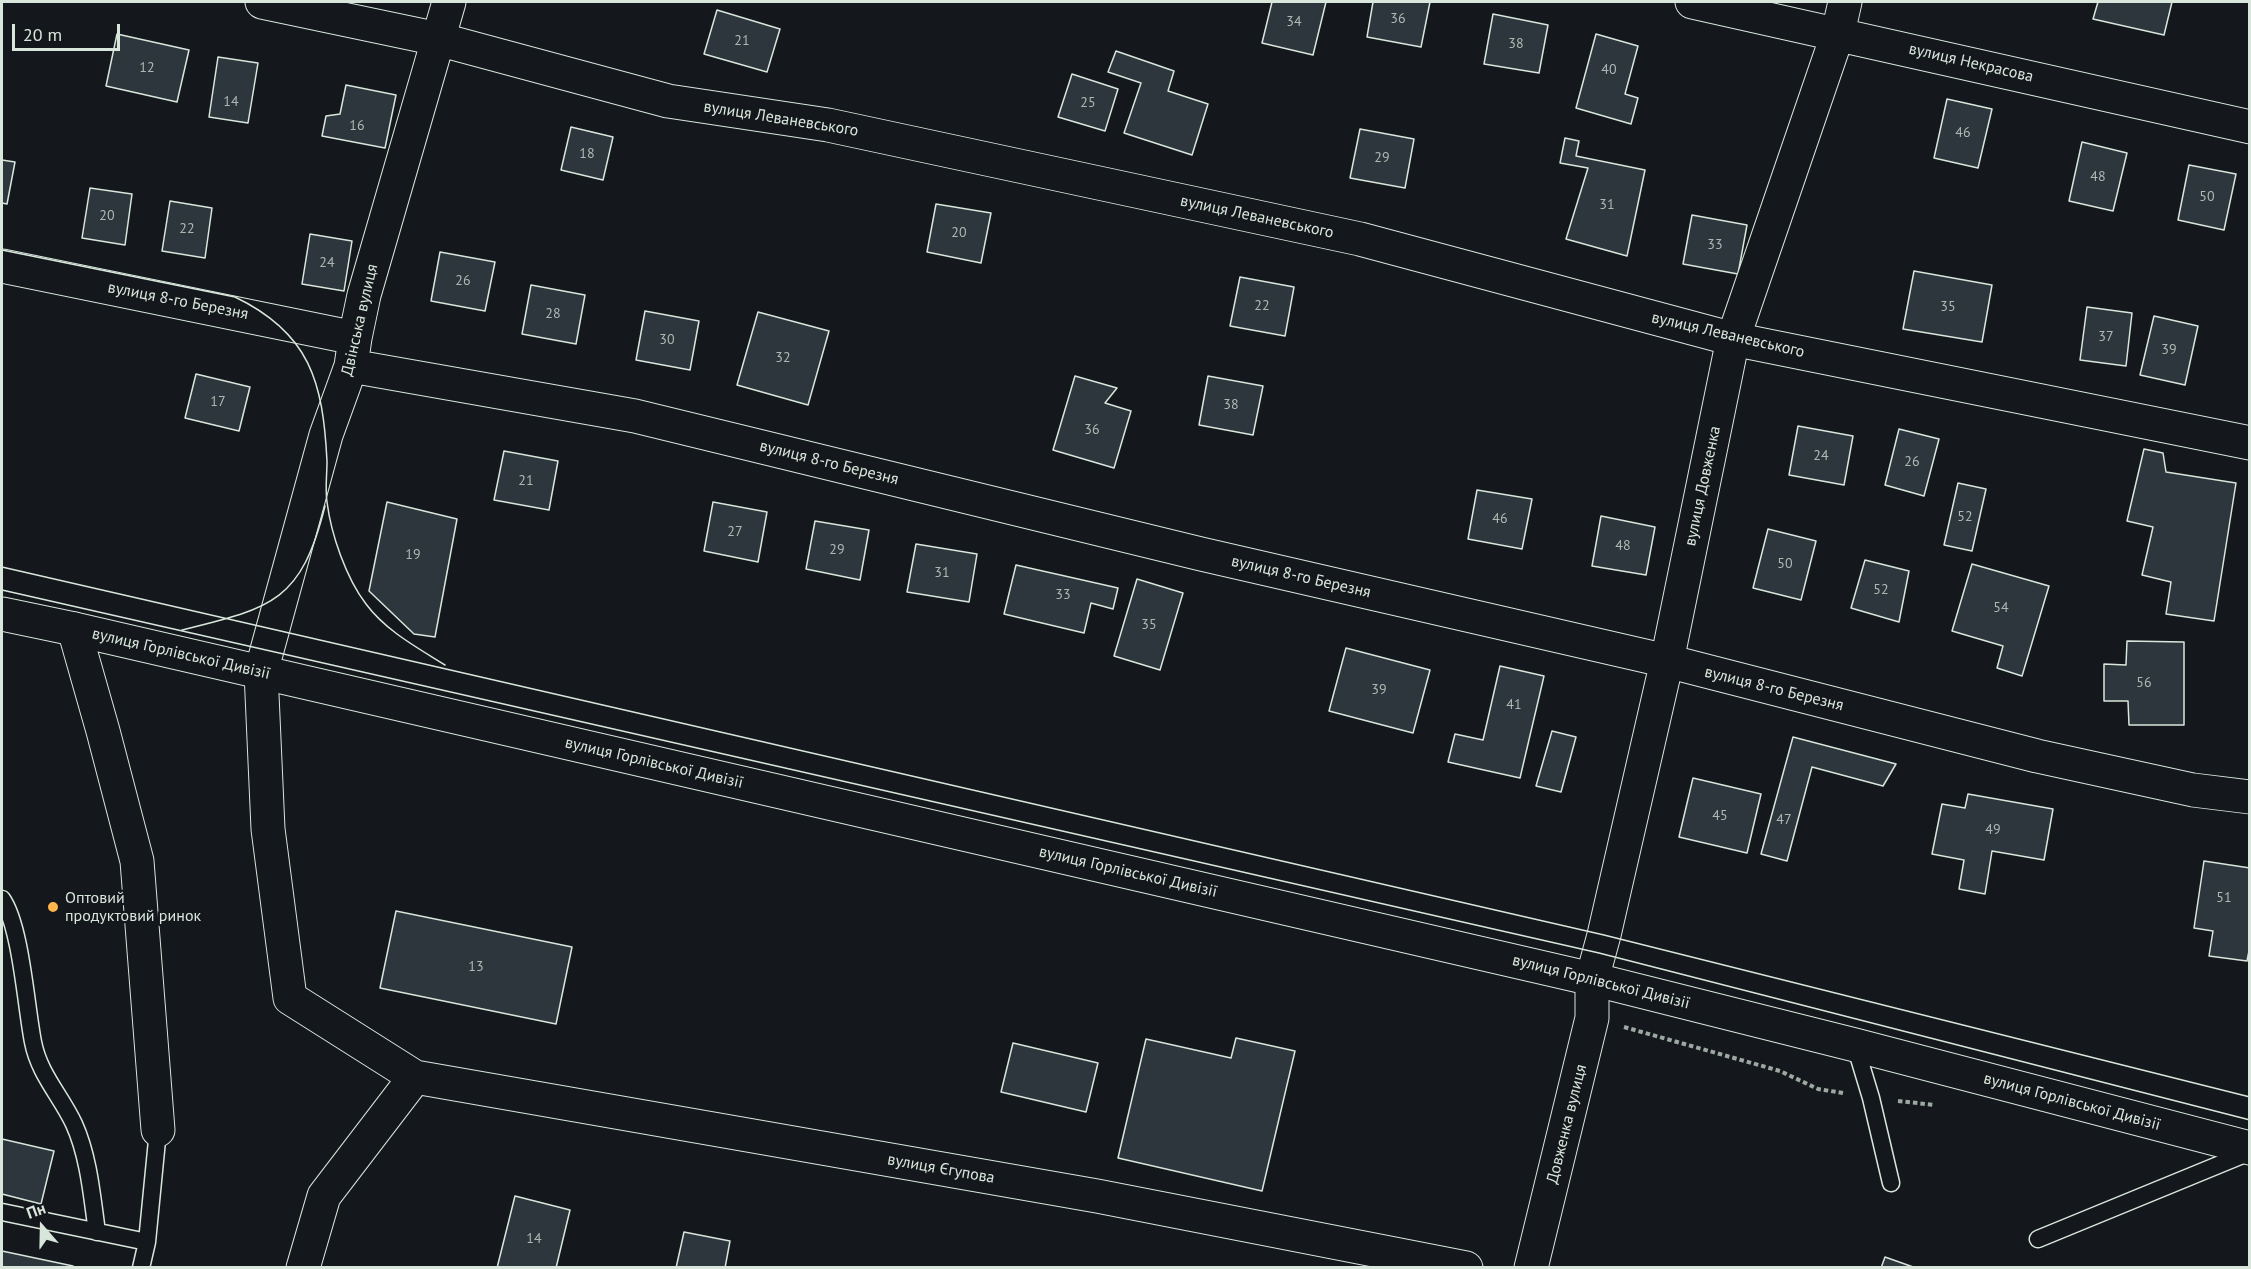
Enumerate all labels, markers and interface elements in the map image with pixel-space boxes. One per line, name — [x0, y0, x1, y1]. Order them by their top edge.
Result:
house number: 36 — [1390, 11, 1406, 27]
scale bar — [15, 12, 123, 50]
house number: 34 — [1286, 14, 1302, 30]
text: 20 m — [23, 23, 62, 46]
house number: 21 — [734, 33, 750, 49]
house number: 38 — [1508, 36, 1524, 52]
street label: вулиця Некрасова — [1907, 39, 2035, 87]
house number: 12 — [139, 60, 155, 76]
house number: 40 — [1601, 62, 1617, 78]
house number: 14 — [223, 94, 239, 110]
house number: 25 — [1080, 95, 1096, 111]
street label: вулиця Леваневського — [702, 97, 860, 141]
house number: 16 — [349, 118, 365, 134]
house number: 46 — [1955, 125, 1971, 141]
house number: 18 — [579, 146, 595, 162]
house number: 29 — [1374, 150, 1390, 166]
house number: 48 — [2090, 169, 2106, 185]
house number: 50 — [2199, 189, 2215, 205]
street label: вулиця Леваневського — [1179, 191, 1335, 243]
house number: 31 — [1599, 197, 1615, 213]
house number: 20 — [99, 208, 115, 224]
house number: 22 — [179, 221, 195, 237]
house number: 20 — [951, 225, 967, 241]
house number: 33 — [1707, 237, 1723, 253]
house number: 24 — [319, 255, 335, 271]
street label: Двінська вулиця — [338, 262, 382, 378]
house number: 26 — [455, 273, 471, 289]
street label: вулиця 8-го Березня — [106, 278, 250, 324]
house number: 22 — [1254, 298, 1270, 314]
house number: 35 — [1940, 299, 1956, 315]
house number: 28 — [545, 306, 561, 322]
street label: вулиця Леваневського — [1650, 308, 1806, 362]
house number: 37 — [2098, 329, 2114, 345]
house number: 30 — [659, 332, 675, 348]
house number: 39 — [2161, 342, 2177, 358]
house number: 32 — [775, 350, 791, 366]
house number: 17 — [210, 394, 226, 410]
house number: 38 — [1223, 397, 1239, 413]
house number: 36 — [1084, 422, 1100, 438]
street label: вулиця Довженка — [1681, 424, 1725, 548]
street label: вулиця 8-го Березня — [757, 436, 901, 490]
house number: 24 — [1813, 448, 1829, 464]
house number: 26 — [1904, 454, 1920, 470]
house number: 21 — [518, 473, 534, 489]
house number: 52 — [1957, 509, 1973, 525]
house number: 46 — [1492, 511, 1508, 527]
house number: 27 — [727, 524, 743, 540]
house number: 48 — [1615, 538, 1631, 554]
house number: 29 — [829, 542, 845, 558]
house number: 19 — [405, 547, 421, 563]
street label: вулиця 8-го Березня — [1229, 552, 1373, 602]
house number: 50 — [1777, 556, 1793, 572]
house number: 31 — [934, 565, 950, 581]
house number: 52 — [1873, 582, 1889, 598]
house number: 33 — [1055, 587, 1071, 603]
house number: 54 — [1993, 600, 2009, 616]
house number: 35 — [1141, 617, 1157, 633]
street label: вулиця Горлівської Дивізії — [90, 624, 272, 684]
street label: вулиця 8-го Березня — [1702, 662, 1846, 716]
house number: 56 — [2136, 675, 2152, 691]
house number: 39 — [1371, 682, 1387, 698]
house number: 41 — [1506, 697, 1522, 713]
street label: вулиця Горлівської Дивізії — [563, 733, 745, 793]
house number: 45 — [1712, 808, 1728, 824]
house number: 47 — [1776, 812, 1792, 828]
house number: 49 — [1985, 822, 2001, 838]
street label: вулиця Горлівської Дивізії — [1037, 842, 1219, 902]
place label: Оптовий продуктовий ринок — [65, 888, 201, 926]
house number: 51 — [2216, 890, 2232, 906]
marker: Оптовий продуктовий ринок — [46, 900, 60, 914]
street label: вулиця Горлівської Дивізії — [1510, 951, 1692, 1013]
house number: 13 — [468, 959, 484, 975]
street label: Довженка вулиця — [1543, 1062, 1591, 1186]
street label: вулиця Горлівської Дивізії — [1981, 1069, 2163, 1135]
street label: вулиця Єгупова — [886, 1150, 996, 1188]
north arrow — [12, 1197, 72, 1257]
text: Пн — [24, 1197, 48, 1223]
house number: 14 — [526, 1231, 542, 1247]

